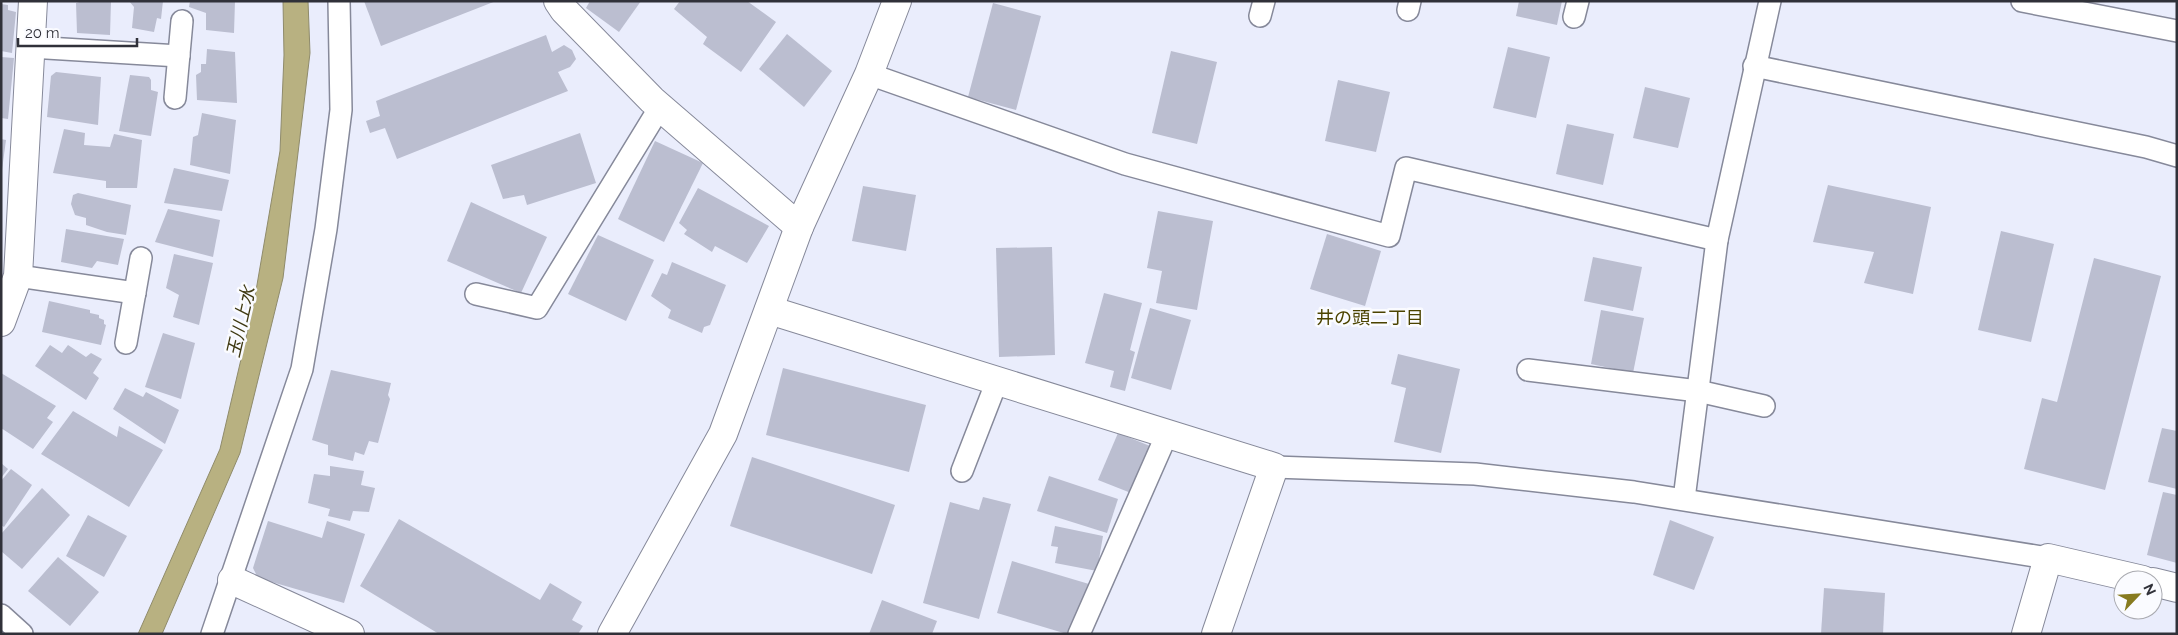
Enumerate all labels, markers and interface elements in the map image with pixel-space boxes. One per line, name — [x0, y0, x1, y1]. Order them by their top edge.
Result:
scale bar — [18, 15, 136, 47]
text: 20 m — [25, 24, 60, 42]
water label: 玉川上水 — [222, 282, 259, 359]
district label: 井の頭二丁目 — [1316, 307, 1424, 328]
north arrow — [2113, 570, 2163, 620]
text: N — [2140, 581, 2159, 598]

